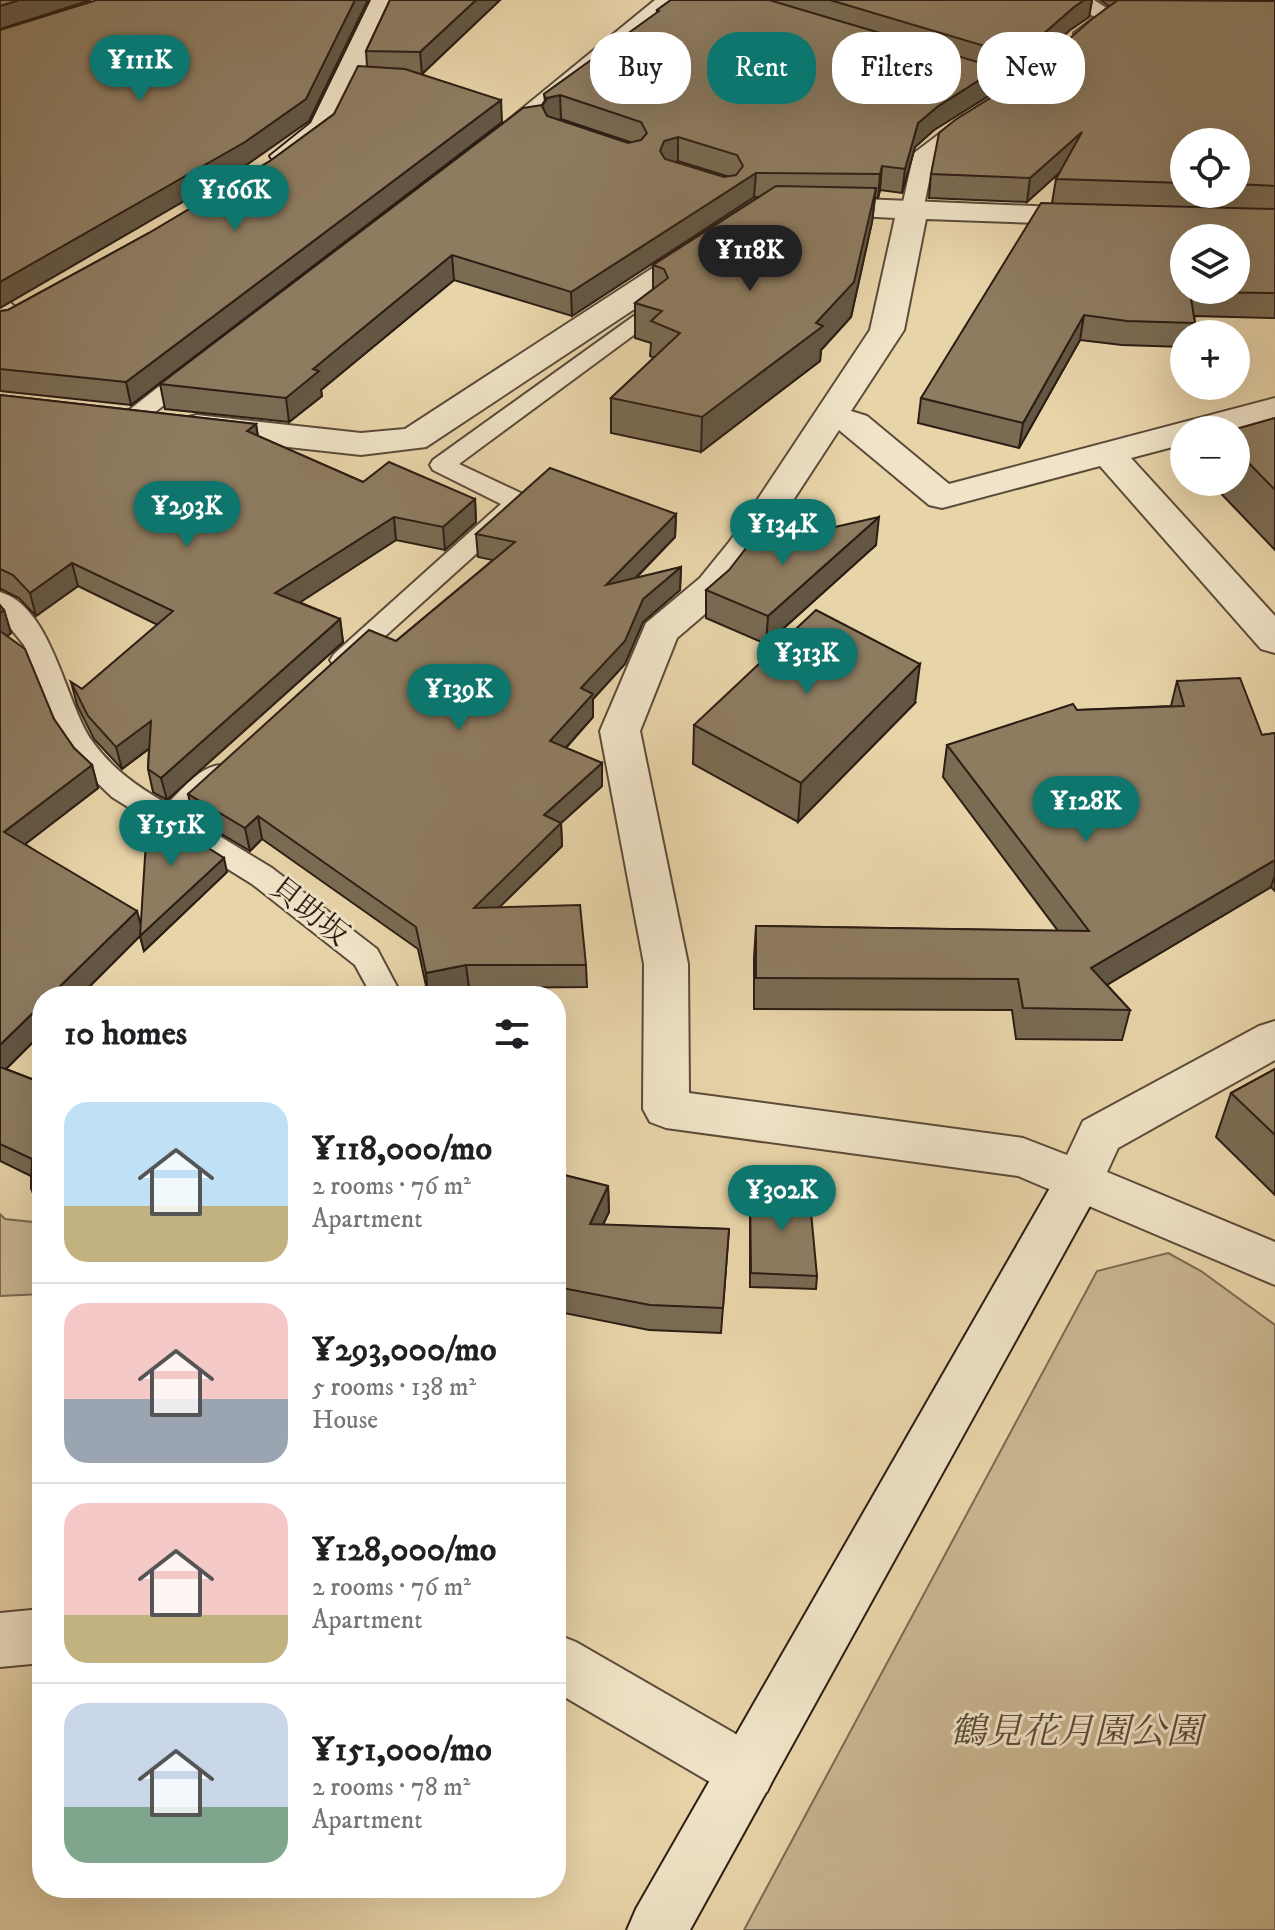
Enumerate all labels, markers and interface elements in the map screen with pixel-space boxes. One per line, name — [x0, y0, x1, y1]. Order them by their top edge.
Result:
chip: Buy — [590, 32, 691, 104]
chip: Rent — [707, 32, 816, 104]
chip: Filters — [832, 32, 961, 104]
chip: New — [977, 32, 1085, 104]
pin: ¥111K — [84, 35, 196, 103]
text: ¥111K — [108, 44, 172, 77]
map controls — [1170, 128, 1250, 496]
button: locate — [1170, 128, 1250, 208]
pin: ¥166K — [179, 165, 291, 233]
text: ¥166K — [199, 174, 271, 207]
button: layers — [1170, 224, 1250, 304]
pin: ¥118K — [694, 225, 806, 293]
text: ¥118K — [716, 234, 784, 267]
button: + — [1170, 320, 1250, 400]
button: − — [1170, 416, 1250, 496]
pin: ¥293K — [131, 481, 243, 549]
text: ¥293K — [151, 490, 223, 523]
pin: ¥134K — [727, 499, 839, 567]
text: ¥134K — [748, 508, 818, 541]
pin: ¥313K — [751, 628, 863, 696]
text: ¥313K — [775, 637, 839, 670]
pin: ¥139K — [403, 664, 515, 732]
text: ¥139K — [425, 673, 493, 706]
pin: ¥128K — [1030, 776, 1142, 844]
text: ¥128K — [1050, 785, 1122, 818]
pin: ¥151K — [115, 800, 227, 868]
text: ¥151K — [137, 809, 205, 842]
street label: 貝助坂 — [262, 870, 356, 954]
icon: filters — [490, 1012, 534, 1056]
text: 10 homes — [64, 1013, 187, 1055]
text: ¥118,000/mo — [312, 1128, 492, 1170]
icon: home — [128, 1134, 224, 1230]
pin: ¥302K — [726, 1165, 838, 1233]
text: 2 rooms · 76 m² — [312, 1170, 471, 1203]
text: ¥302K — [746, 1174, 818, 1207]
text: Apartment — [312, 1203, 423, 1236]
text: ¥293,000/mo — [312, 1329, 496, 1371]
icon: home — [128, 1335, 224, 1431]
text: 5 rooms · 138 m² — [312, 1371, 476, 1404]
text: House — [312, 1404, 378, 1437]
text: ¥128,000/mo — [312, 1529, 496, 1571]
icon: home — [128, 1535, 224, 1631]
text: 2 rooms · 76 m² — [312, 1571, 471, 1604]
text: Apartment — [312, 1604, 423, 1637]
park label: 鶴見花月園公園 — [950, 1710, 1207, 1755]
text: ¥151,000/mo — [312, 1729, 492, 1771]
icon: home — [128, 1735, 224, 1831]
text: 2 rooms · 78 m² — [312, 1771, 470, 1804]
text: Apartment — [312, 1804, 423, 1837]

